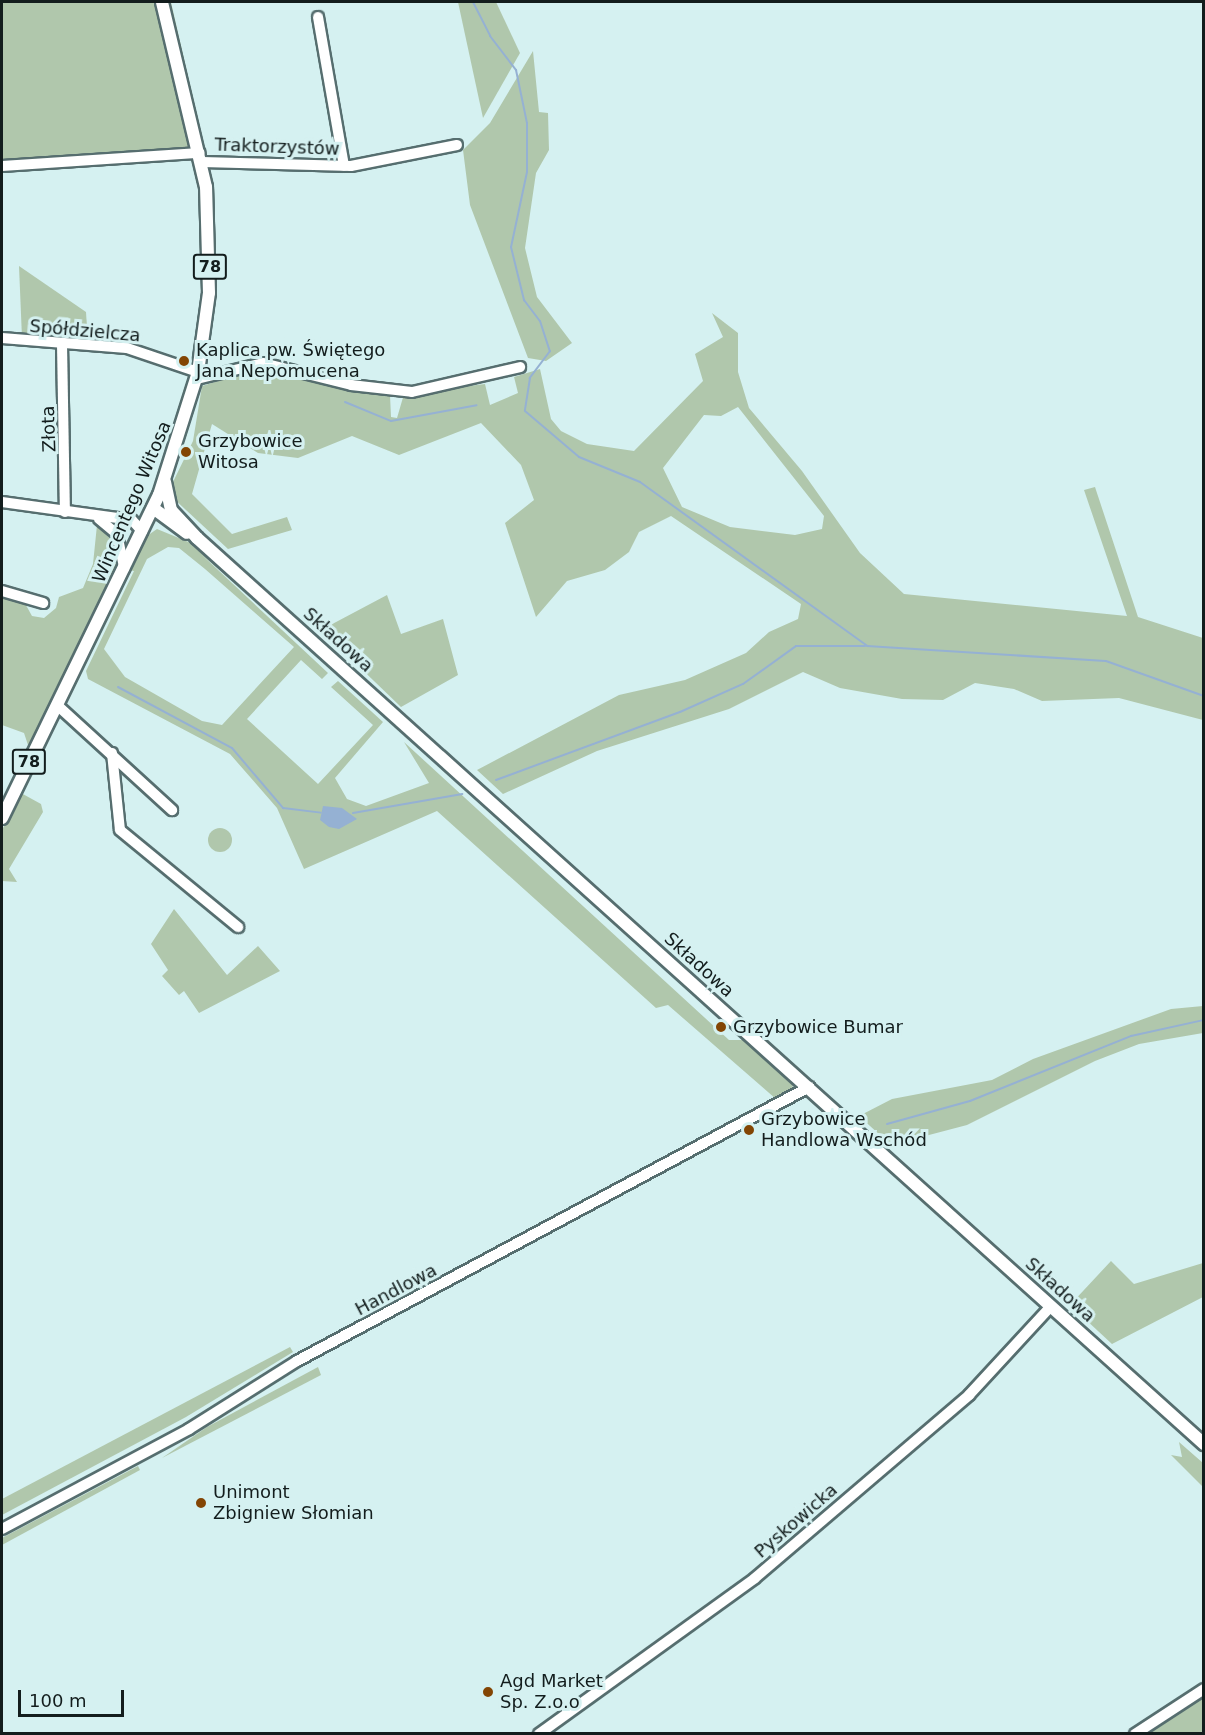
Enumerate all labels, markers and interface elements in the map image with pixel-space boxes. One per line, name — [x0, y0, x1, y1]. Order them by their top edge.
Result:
street label: Traktorzystów — [214, 134, 340, 160]
road number: 78 — [192, 254, 228, 280]
street label: Spółdzielcza — [29, 315, 141, 347]
place label: Kaplica pw. Świętego Jana Nepomucena — [196, 340, 385, 382]
marker: Kaplica pw. Świętego Jana Nepomucena — [177, 354, 191, 368]
street label: Złota — [37, 405, 61, 453]
street label: Wincentego Witosa — [88, 418, 176, 586]
place label: Grzybowice Witosa — [198, 431, 303, 474]
marker: Grzybowice Witosa — [179, 445, 193, 459]
street label: Składowa — [299, 603, 377, 677]
road number: 78 — [11, 749, 47, 775]
street label: Składowa — [660, 928, 738, 1002]
place label: Grzybowice Bumar — [733, 1016, 903, 1038]
marker: Grzybowice Bumar — [714, 1020, 728, 1034]
place label: Grzybowice Handlowa Wschód — [761, 1109, 927, 1152]
marker: Grzybowice Handlowa Wschód — [742, 1123, 756, 1137]
street label: Składowa — [1021, 1253, 1099, 1327]
street label: Handlowa — [352, 1260, 440, 1320]
street label: Pyskowicka — [750, 1479, 842, 1563]
place label: Unimont Zbigniew Słomian — [213, 1482, 374, 1524]
marker: Unimont Zbigniew Słomian — [194, 1496, 208, 1510]
place label: Agd Market Sp. Z.o.o — [500, 1671, 603, 1714]
scale bar — [21, 1678, 128, 1716]
marker: Agd Market Sp. Z.o.o — [481, 1685, 495, 1699]
text: 100 m — [29, 1690, 87, 1711]

